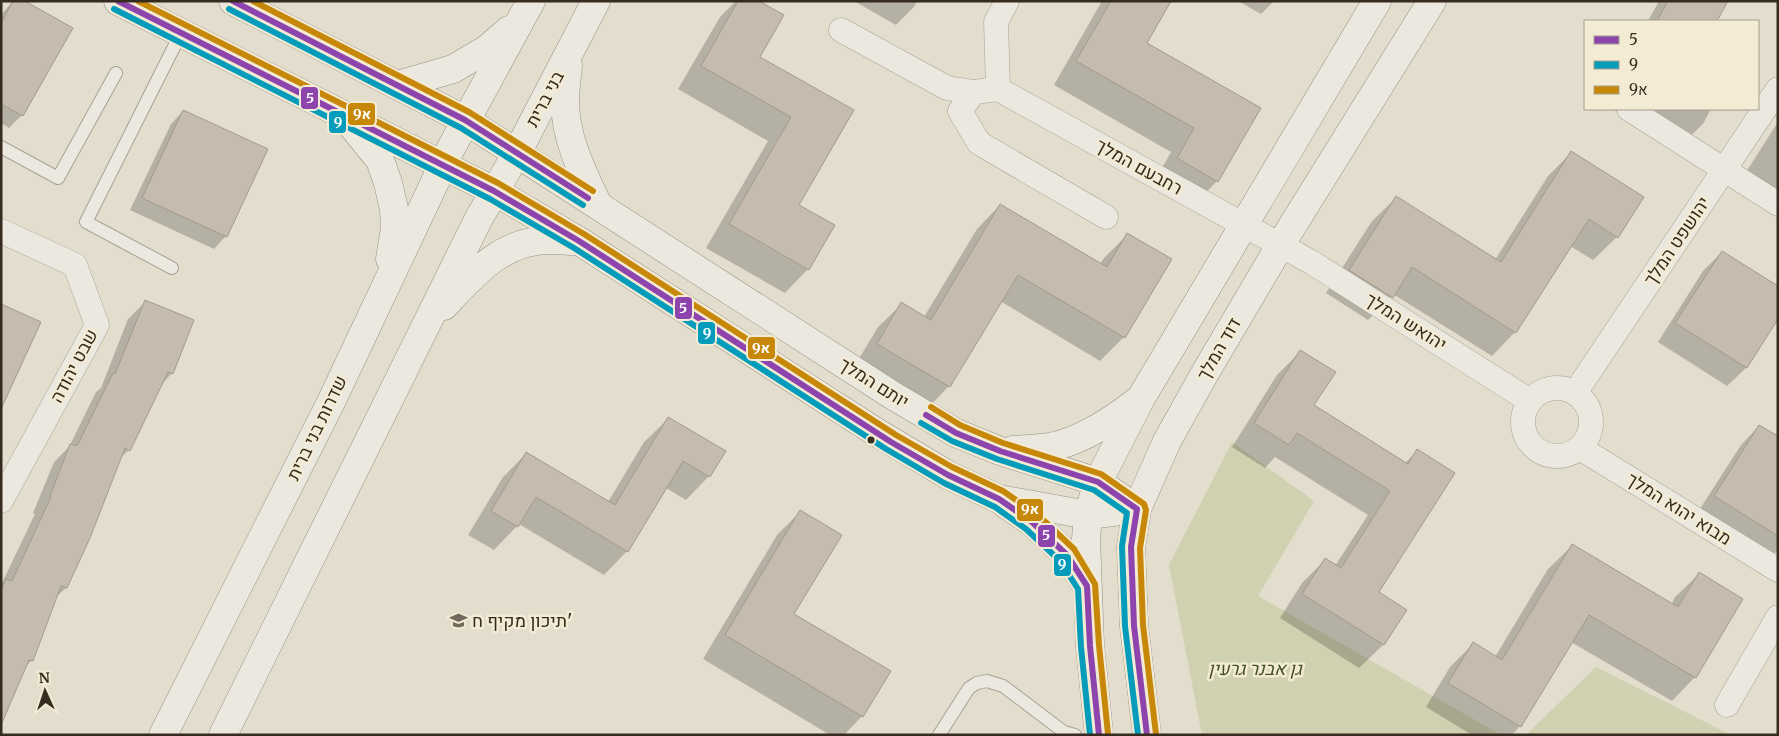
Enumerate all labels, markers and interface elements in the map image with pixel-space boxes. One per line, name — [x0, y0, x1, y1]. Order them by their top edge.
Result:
legend — [1584, 20, 1759, 110]
text: 5 — [1629, 30, 1638, 49]
text: 9 — [1629, 55, 1638, 74]
street label: בני ברית — [520, 66, 569, 131]
text: 9א — [1629, 80, 1648, 99]
line badge: 5 — [300, 86, 319, 110]
text: 5 — [306, 89, 314, 107]
line badge: 9א — [347, 102, 376, 126]
text: 9א — [353, 105, 371, 123]
line badge: 9 — [328, 110, 347, 134]
text: 9 — [334, 113, 342, 131]
street label: רחבעם המלך — [1092, 133, 1187, 200]
street label: יהושפט המלך — [1638, 192, 1715, 290]
street label: יהואש המלך — [1361, 288, 1451, 356]
line badge: 5 — [674, 296, 693, 320]
text: 5 — [679, 299, 687, 317]
street label: דוד המלך — [1191, 313, 1246, 384]
line badge: 9 — [697, 321, 716, 345]
text: 9 — [703, 324, 711, 342]
street label: שבט יהודה — [45, 325, 103, 407]
line badge: 9א — [747, 336, 776, 360]
text: 9א — [752, 339, 770, 357]
street label: יותם המלך — [835, 352, 913, 413]
street label: שדרות בני ברית — [281, 372, 352, 484]
unlabelled marker — [866, 435, 876, 445]
street label: מבוא יהוא המלך — [1623, 467, 1736, 550]
line badge: 9א — [1016, 498, 1044, 522]
text: 9א — [1021, 500, 1039, 518]
line badge: 5 — [1037, 524, 1056, 548]
text: 5 — [1042, 526, 1050, 544]
line badge: 9 — [1053, 553, 1072, 577]
text: 9 — [1058, 555, 1066, 573]
place label: תיכון מקיף ח' — [472, 609, 572, 632]
school or university icon: תיכון מקיף ח' — [448, 611, 468, 631]
park label: גן אבנר גרעין — [1208, 657, 1303, 680]
north arrow — [20, 666, 70, 716]
text: N — [38, 669, 50, 687]

